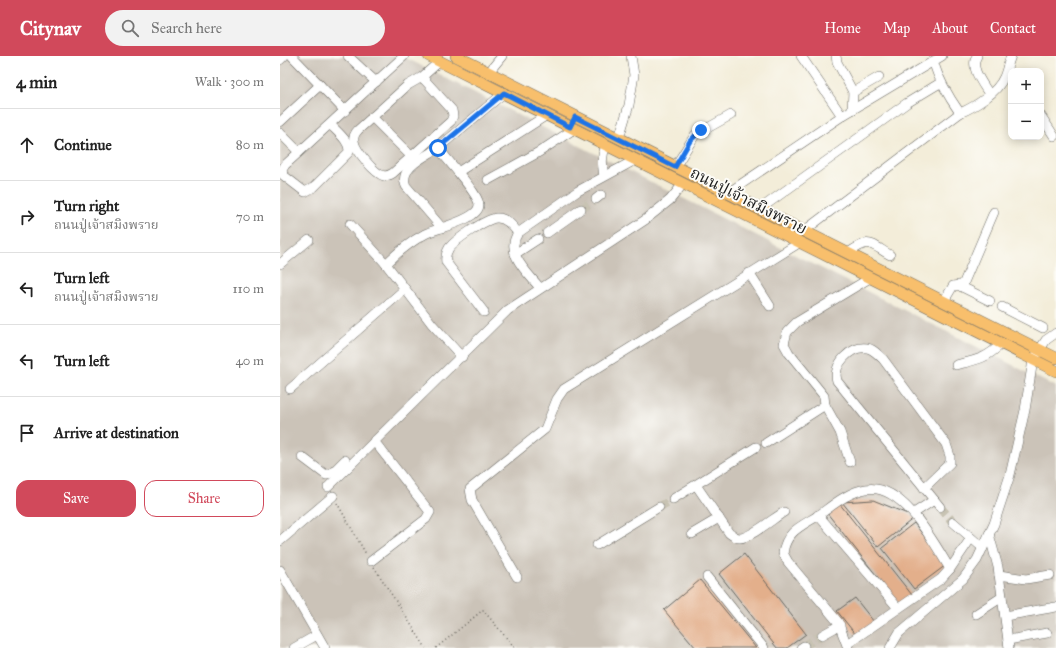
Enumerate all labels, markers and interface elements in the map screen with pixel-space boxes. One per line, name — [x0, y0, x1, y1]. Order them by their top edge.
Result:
search box — [105, 10, 385, 46]
text: Citynav — [20, 17, 81, 40]
icon: search — [119, 17, 141, 39]
text: Search here — [151, 19, 222, 37]
text: Home — [824, 20, 861, 37]
text: Map — [883, 20, 910, 37]
text: About — [932, 20, 968, 37]
text: Contact — [990, 20, 1036, 37]
map controls — [1008, 68, 1044, 140]
button: + — [1008, 68, 1044, 104]
text: 4 min — [16, 72, 57, 93]
text: Walk · 300 m — [195, 74, 264, 90]
button: − — [1008, 104, 1044, 140]
route end — [692, 121, 710, 139]
icon: ahead — [16, 134, 38, 156]
text: Continue — [54, 136, 112, 154]
text: 80 m — [236, 137, 264, 153]
route start — [429, 139, 447, 157]
street label: ถนนปู่เจ้าสมิงพราย — [687, 163, 810, 239]
text: Turn right — [54, 197, 119, 215]
icon: right — [16, 206, 38, 228]
text: 70 m — [236, 209, 264, 225]
text: ถนนปู่เจ้าสมิงพราย — [54, 217, 159, 233]
text: Turn left — [54, 269, 110, 287]
icon: left — [16, 278, 38, 300]
text: 110 m — [232, 281, 264, 297]
text: ถนนปู่เจ้าสมิงพราย — [54, 289, 159, 305]
icon: left — [16, 350, 38, 372]
text: Turn left — [54, 352, 110, 370]
text: 40 m — [235, 353, 264, 369]
icon: arrive — [16, 422, 38, 444]
text: Arrive at destination — [54, 424, 179, 442]
button: Save — [16, 480, 136, 517]
button: Share — [144, 480, 264, 517]

